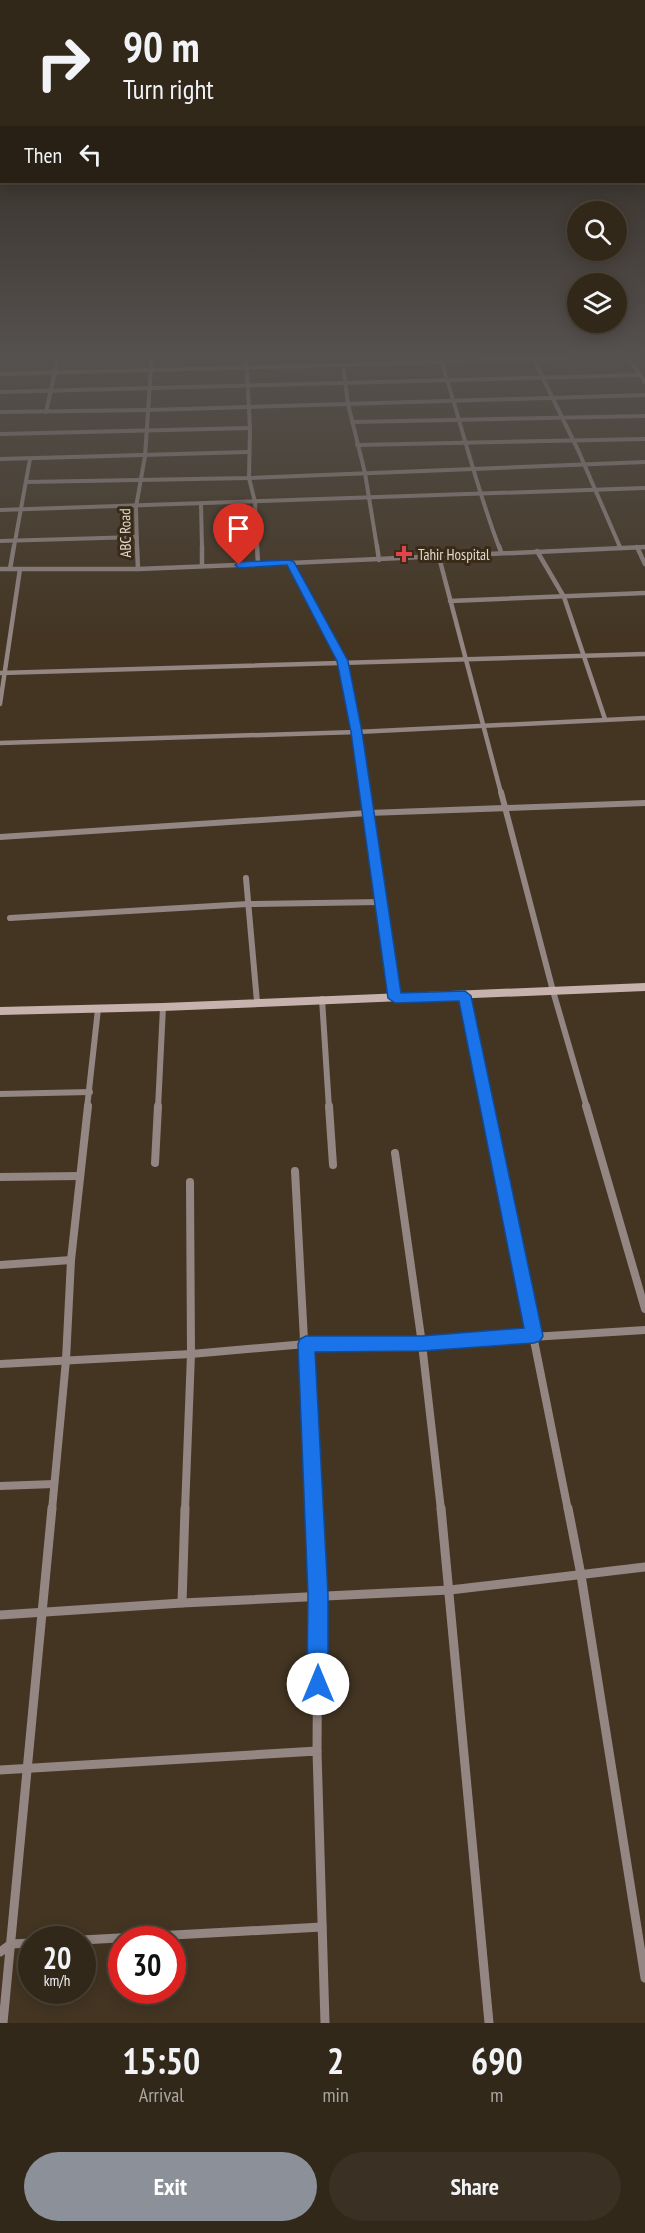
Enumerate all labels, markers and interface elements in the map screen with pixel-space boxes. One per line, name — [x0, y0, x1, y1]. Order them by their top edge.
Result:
text: 90 m — [123, 19, 200, 74]
icon: right — [24, 24, 102, 102]
text: Turn right — [123, 72, 214, 106]
icon: left — [74, 138, 107, 171]
text: Then — [24, 141, 62, 169]
map controls — [567, 201, 627, 333]
button: search — [567, 201, 627, 261]
button: layers — [567, 273, 627, 333]
pin — [213, 503, 264, 565]
street label: ABC Road — [115, 508, 135, 558]
icon: arrive — [222, 512, 255, 545]
marker: Tahir Hospital — [395, 545, 413, 563]
place label: Tahir Hospital — [418, 545, 490, 564]
position arrow — [286, 1652, 350, 1716]
speed limit sign: 30 — [108, 1926, 186, 2004]
text: 20 — [43, 1938, 71, 1977]
text: km/h — [44, 1971, 70, 1990]
text: 15:50 — [122, 2037, 200, 2084]
text: 2 — [327, 2037, 344, 2084]
text: 690 — [471, 2037, 523, 2084]
text: Arrival — [139, 2082, 184, 2108]
text: min — [323, 2082, 349, 2108]
text: m — [490, 2082, 503, 2108]
button: Exit — [24, 2152, 317, 2221]
button: Share — [329, 2152, 621, 2221]

